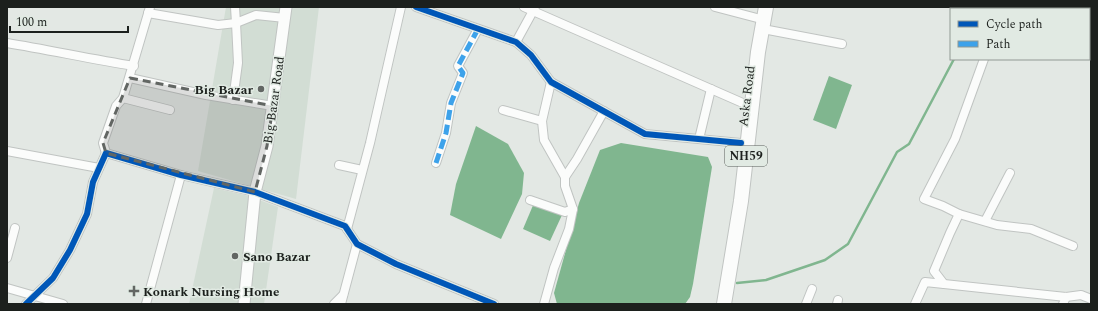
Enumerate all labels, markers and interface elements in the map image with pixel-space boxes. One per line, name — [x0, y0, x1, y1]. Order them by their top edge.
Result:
scale bar — [10, 8, 128, 34]
legend — [950, 8, 1090, 60]
text: 100 m — [16, 13, 47, 32]
text: Cycle path — [986, 15, 1043, 34]
text: Path — [986, 35, 1011, 54]
street label: Big Bazar Road — [258, 55, 290, 145]
street label: Aska Road — [733, 65, 761, 128]
place label: Big Bazar — [194, 80, 253, 100]
marker: Big Bazar — [256, 84, 266, 94]
road number: NH59 — [725, 146, 767, 166]
place label: Sano Bazar — [243, 247, 311, 267]
marker: Sano Bazar — [230, 251, 240, 261]
place label: Konark Nursing Home — [143, 282, 279, 302]
marker: Konark Nursing Home — [128, 285, 140, 297]

